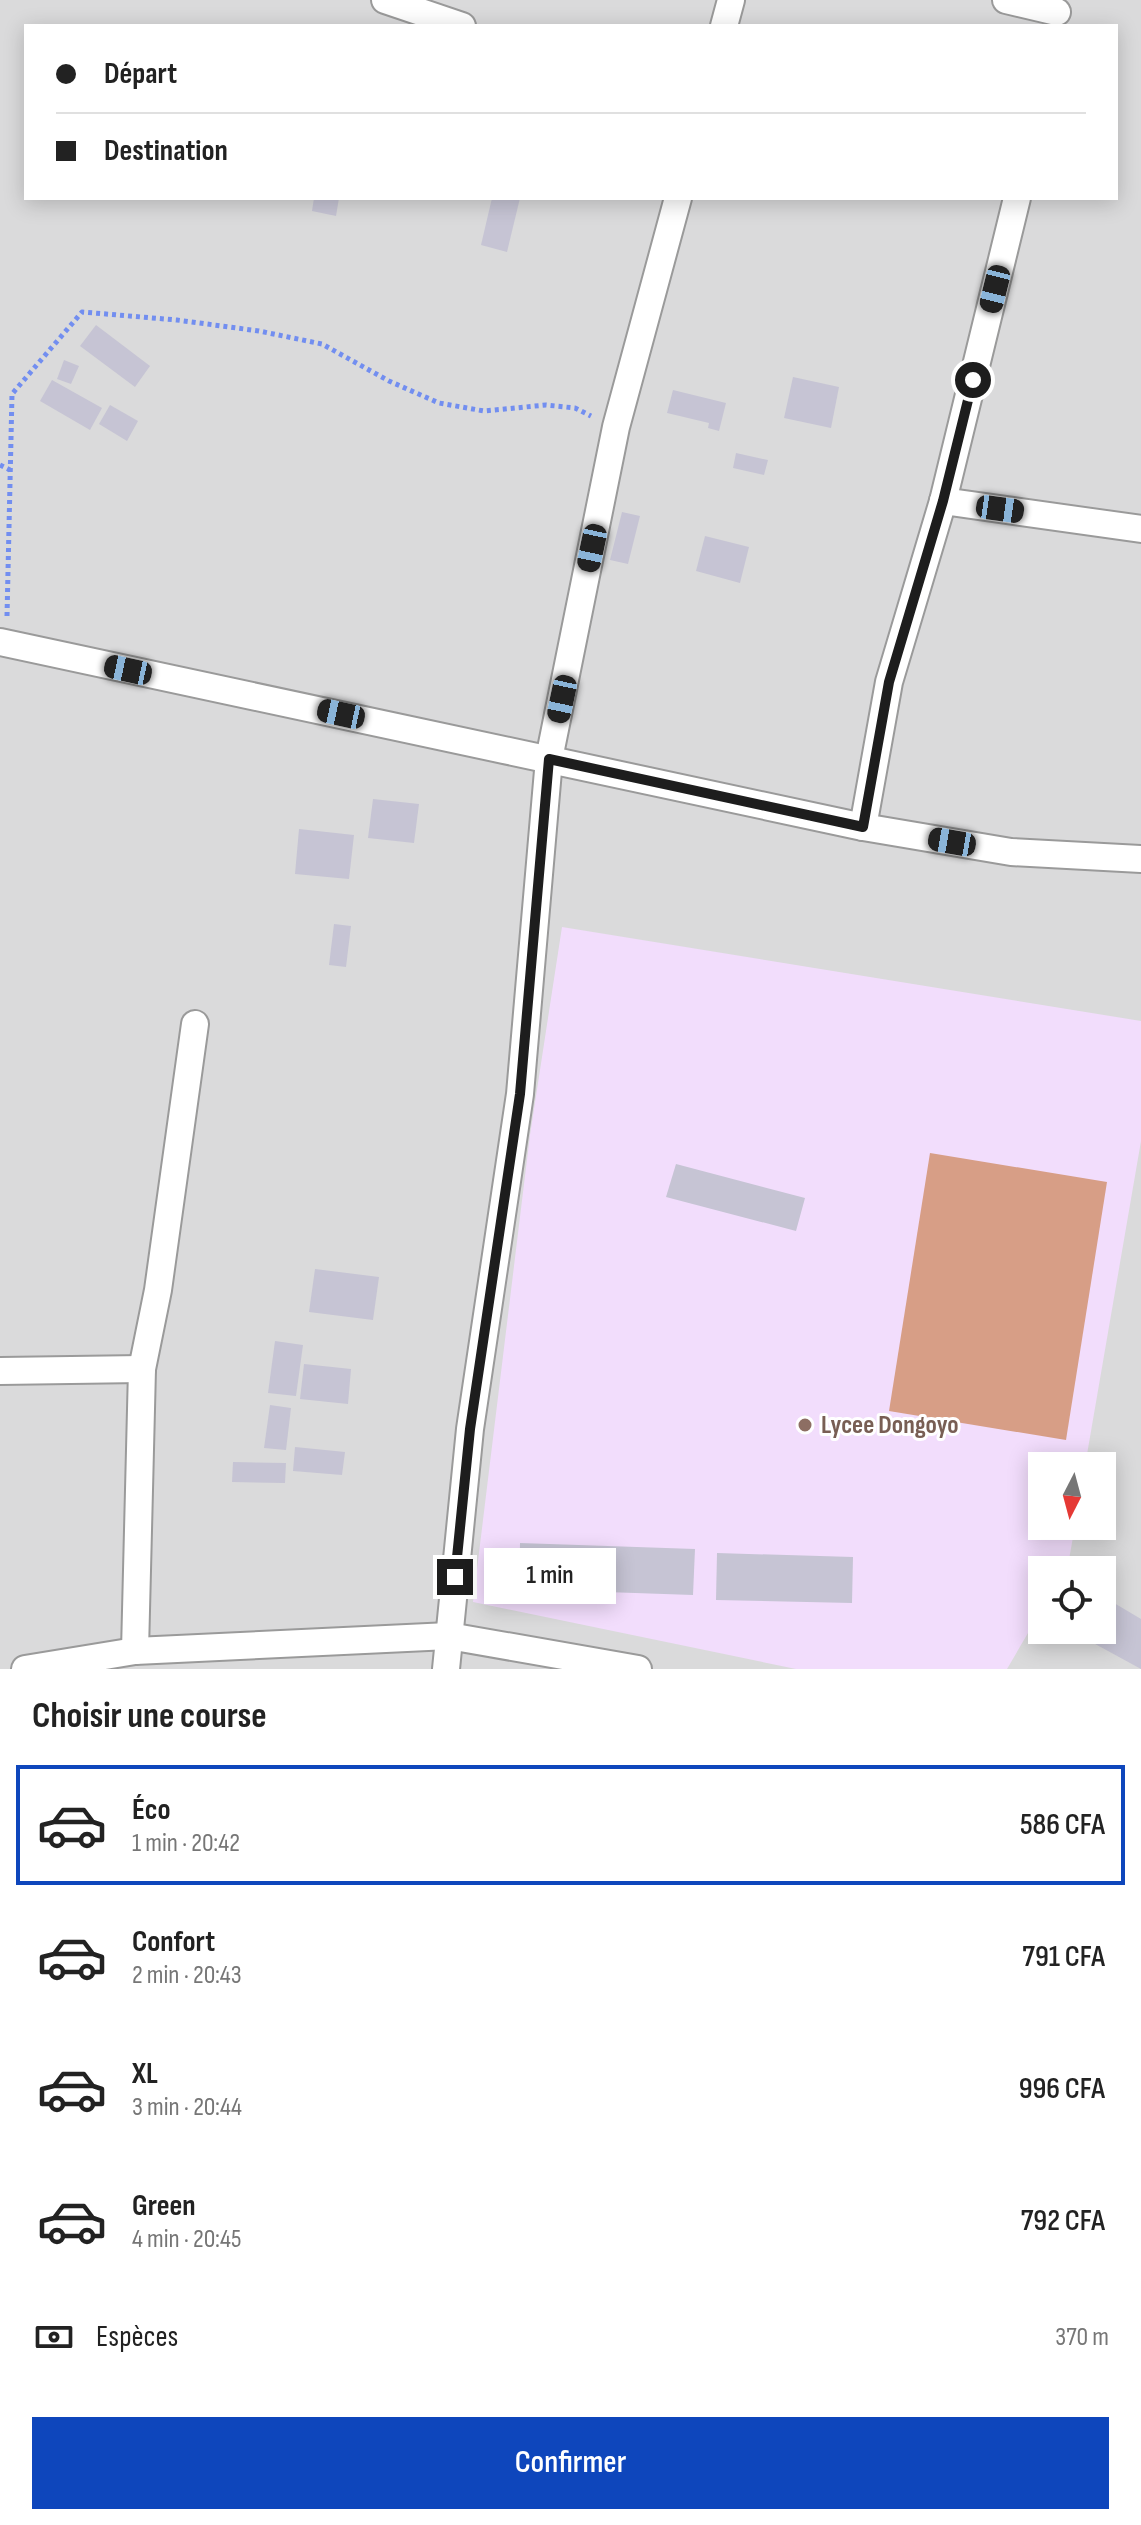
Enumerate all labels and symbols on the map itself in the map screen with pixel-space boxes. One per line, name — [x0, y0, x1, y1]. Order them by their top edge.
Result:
car — [978, 263, 1012, 315]
route start — [955, 362, 991, 398]
car — [975, 494, 1025, 524]
car — [575, 522, 609, 574]
car — [102, 653, 154, 687]
car — [545, 673, 579, 725]
car — [315, 697, 367, 731]
car — [926, 826, 978, 858]
place label: Lycee Dongoyo — [821, 1410, 959, 1441]
marker: Lycee Dongoyo — [796, 1416, 814, 1434]
north arrow — [1028, 1452, 1116, 1540]
callout: 1 min — [483, 1549, 615, 1605]
route end — [437, 1559, 473, 1595]

